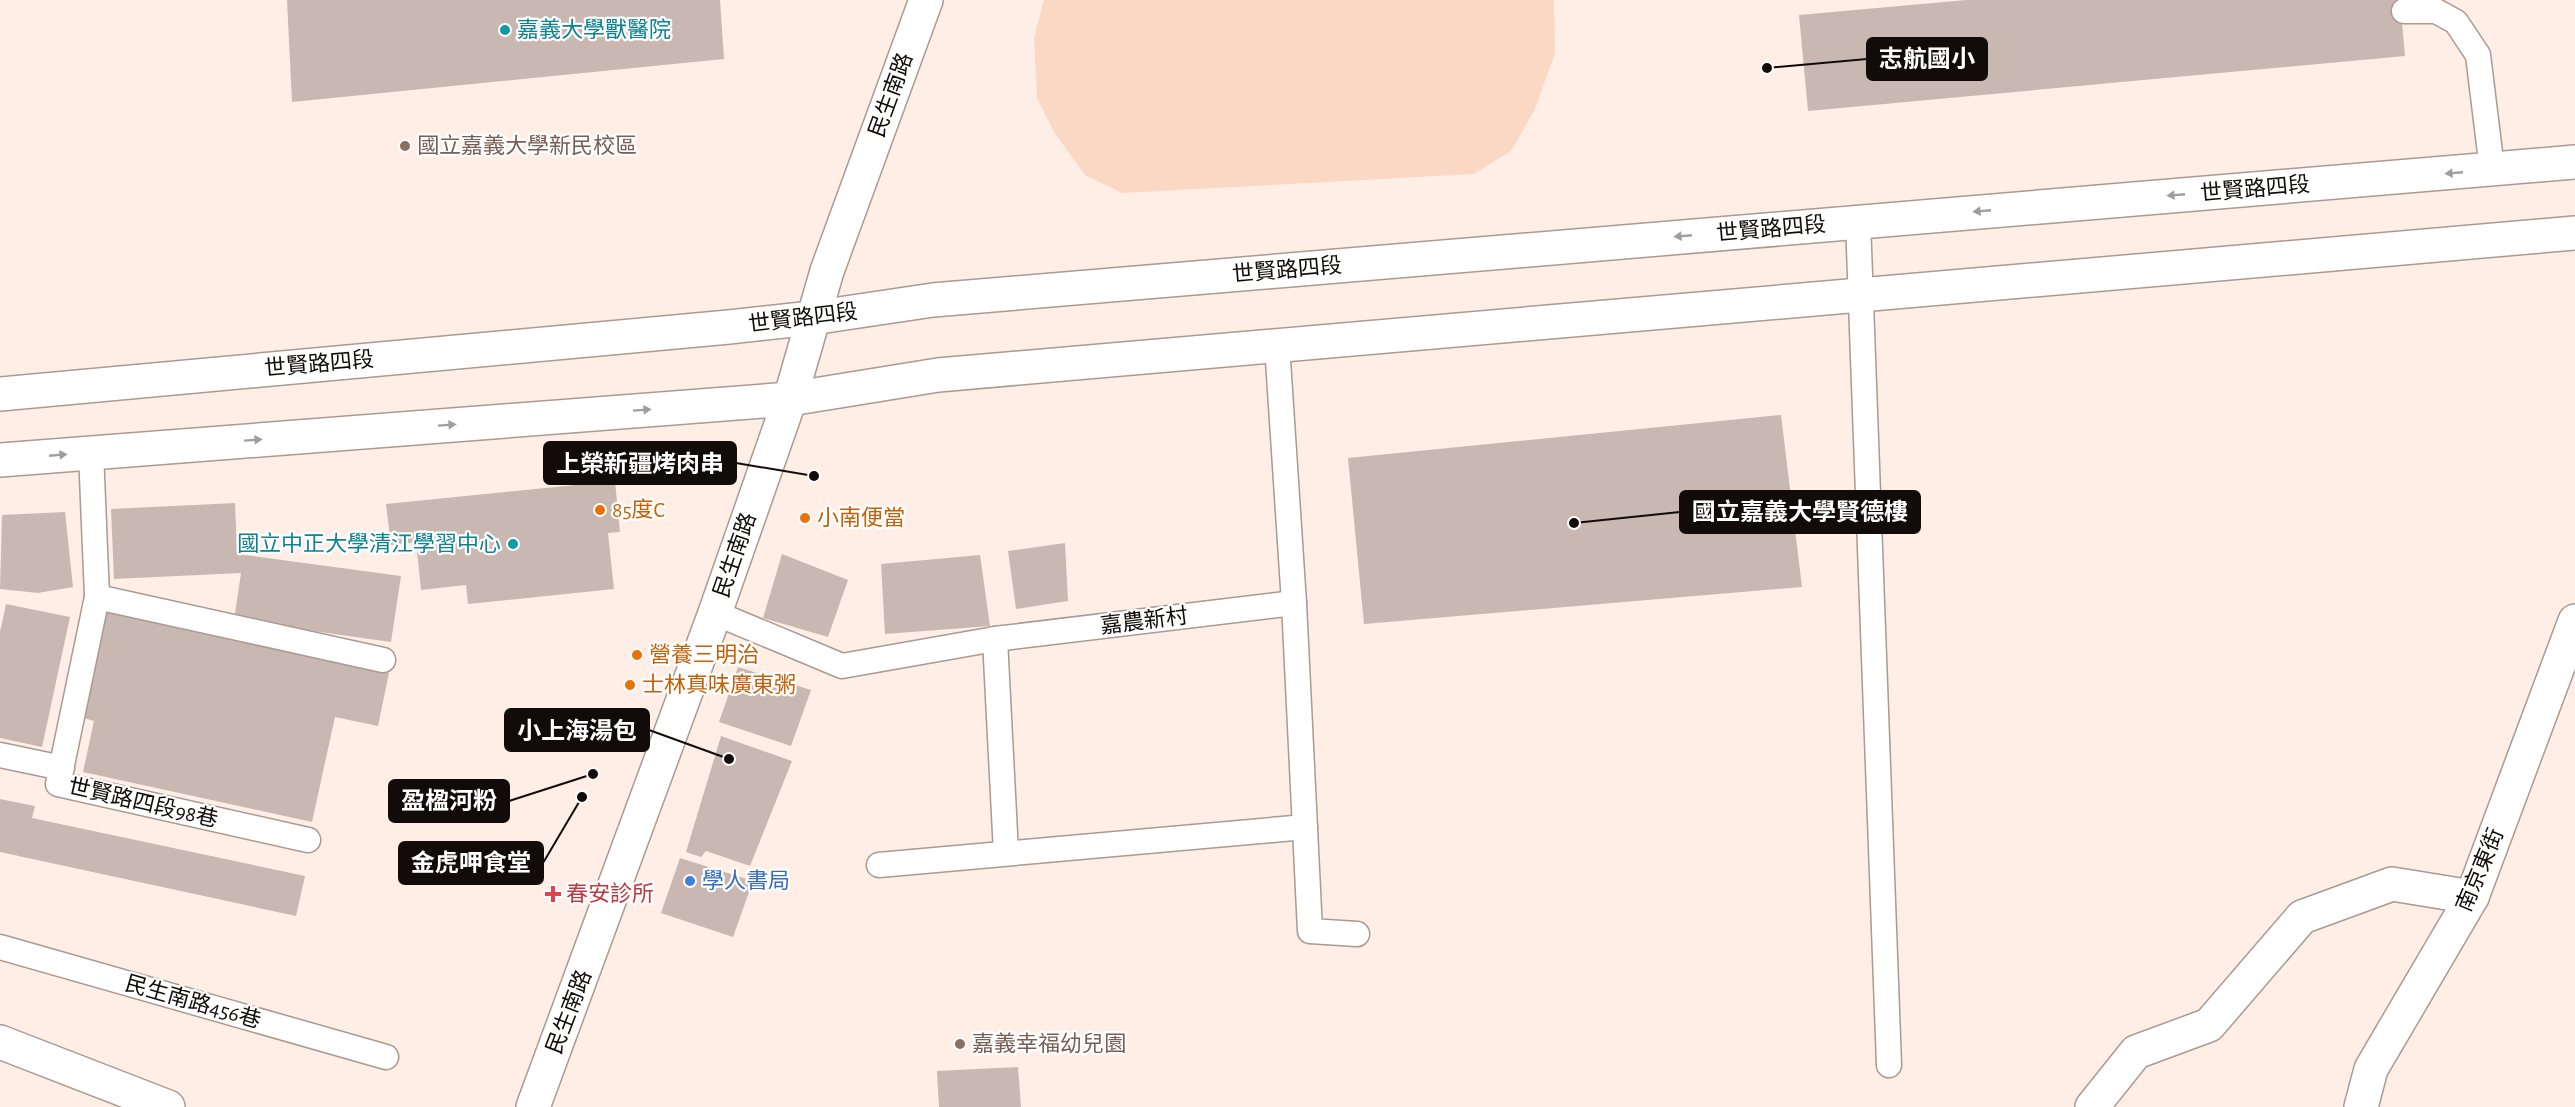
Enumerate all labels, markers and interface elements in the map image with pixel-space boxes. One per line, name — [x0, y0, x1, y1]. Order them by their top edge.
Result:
place label: 嘉義大學獸醫院 — [517, 18, 671, 41]
marker: 嘉義大學獸醫院 — [498, 23, 512, 37]
callout: 志航國小 — [1867, 38, 1987, 80]
text: 志航國小 — [1879, 46, 1975, 72]
street label: 民生南路 — [865, 50, 916, 140]
place label: 國立嘉義大學新民校區 — [417, 134, 637, 157]
marker: 國立嘉義大學新民校區 — [398, 139, 412, 153]
one-way arrow — [2444, 168, 2463, 177]
street label: 世賢路四段 — [2199, 172, 2311, 205]
one-way arrow — [2166, 190, 2185, 200]
one-way arrow — [1972, 206, 1991, 216]
street label: 世賢路四段 — [1715, 212, 1827, 245]
one-way arrow — [1673, 231, 1692, 241]
street label: 世賢路四段 — [1231, 253, 1343, 286]
street label: 世賢路四段 — [747, 299, 859, 336]
street label: 世賢路四段 — [263, 347, 375, 380]
one-way arrow — [632, 406, 651, 415]
one-way arrow — [438, 420, 457, 430]
one-way arrow — [243, 435, 262, 445]
callout: 上榮新疆烤肉串 — [544, 442, 736, 484]
one-way arrow — [49, 450, 68, 460]
text: 上榮新疆烤肉串 — [556, 451, 724, 477]
callout: 國立嘉義大學賢德樓 — [1680, 491, 1920, 533]
place label: 85度C — [612, 498, 665, 521]
text: 國立嘉義大學賢德樓 — [1692, 499, 1908, 525]
marker: 85度C — [593, 503, 607, 517]
place label: 小南便當 — [817, 506, 905, 529]
street label: 民生南路 — [709, 509, 760, 600]
marker: 小南便當 — [798, 511, 812, 525]
place label: 國立中正大學清江學習中心 — [237, 532, 501, 555]
marker: 國立中正大學清江學習中心 — [506, 537, 520, 551]
street label: 嘉農新村 — [1099, 604, 1189, 637]
place label: 營養三明治 — [649, 643, 759, 666]
marker: 營養三明治 — [630, 648, 644, 662]
place label: 士林真味廣東粥 — [642, 673, 796, 696]
marker: 士林真味廣東粥 — [623, 678, 637, 692]
callout: 小上海湯包 — [505, 709, 649, 751]
text: 小上海湯包 — [517, 718, 637, 744]
street label: 世賢路四段98巷 — [66, 774, 220, 831]
callout: 盈楹河粉 — [389, 780, 509, 822]
text: 盈楹河粉 — [401, 788, 497, 814]
street label: 南京東街 — [2452, 825, 2507, 915]
callout: 金虎呷食堂 — [399, 842, 543, 884]
text: 金虎呷食堂 — [411, 850, 531, 876]
place label: 學人書局 — [702, 869, 790, 892]
marker: 學人書局 — [683, 874, 697, 888]
place label: 春安診所 — [566, 882, 654, 905]
marker: 春安診所 — [544, 885, 562, 903]
street label: 民生南路 — [542, 967, 595, 1057]
street label: 民生南路456巷 — [123, 971, 264, 1032]
place label: 嘉義幸福幼兒園 — [972, 1032, 1126, 1055]
marker: 嘉義幸福幼兒園 — [953, 1037, 967, 1051]

